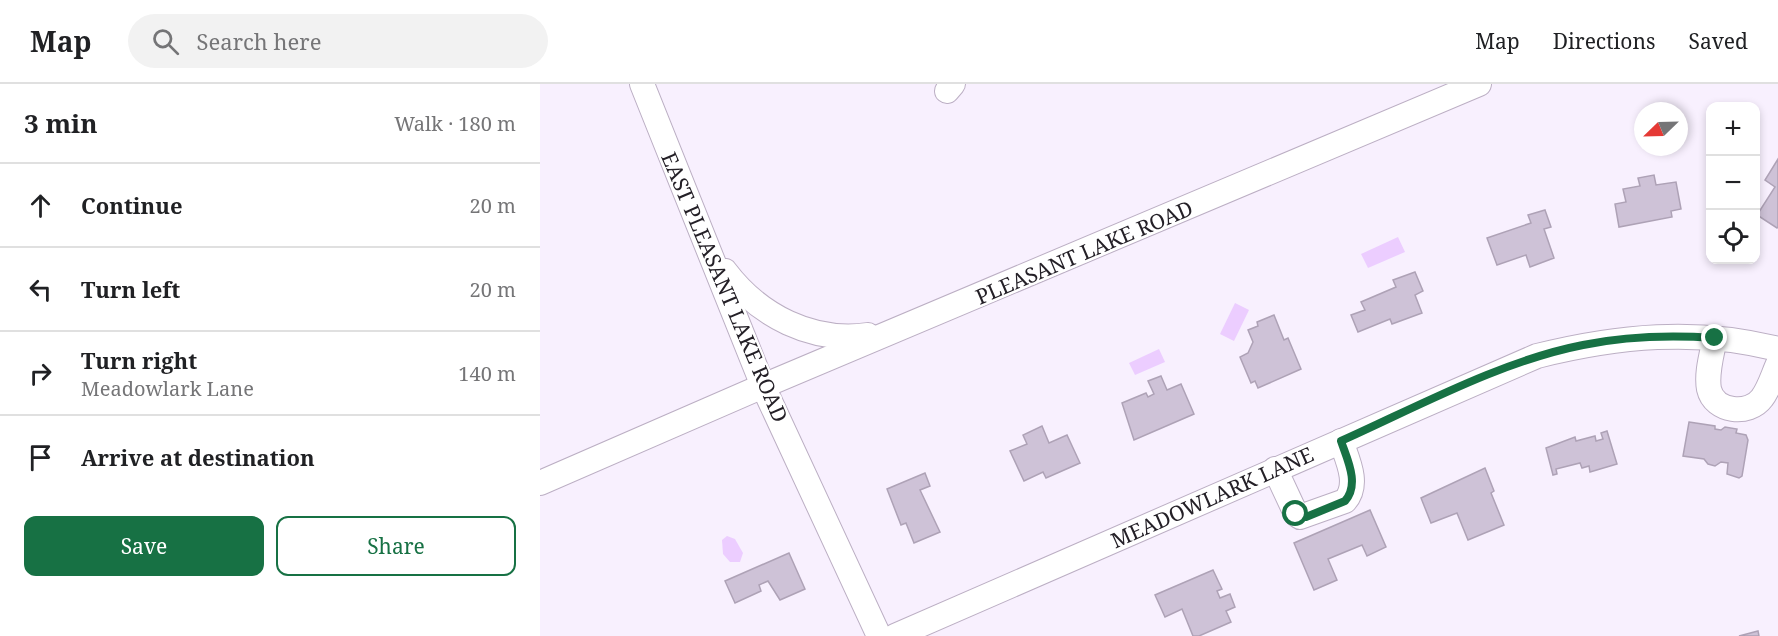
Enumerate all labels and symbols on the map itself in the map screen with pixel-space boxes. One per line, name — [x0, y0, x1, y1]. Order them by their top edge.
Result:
north arrow — [1634, 102, 1688, 156]
street label: EAST PLEASANT LAKE ROAD — [655, 148, 795, 426]
street label: PLEASANT LAKE ROAD — [971, 193, 1197, 311]
route end — [1701, 324, 1727, 350]
street label: MEADOWLARK LANE — [1106, 440, 1318, 554]
route start — [1282, 500, 1308, 526]

